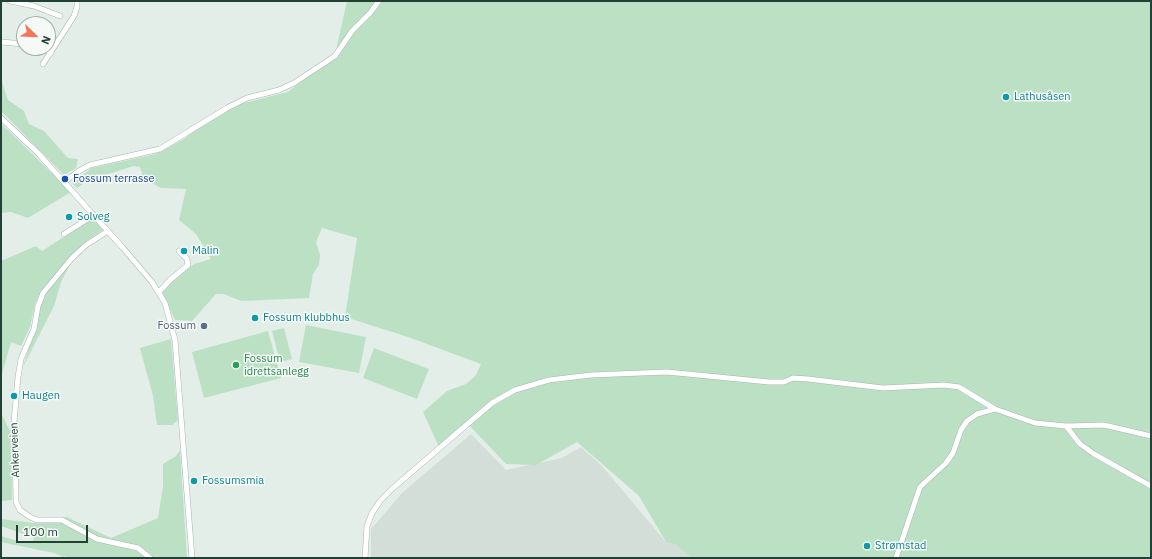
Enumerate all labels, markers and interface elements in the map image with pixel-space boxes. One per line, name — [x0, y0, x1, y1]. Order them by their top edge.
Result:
north arrow — [16, 16, 56, 56]
text: N — [38, 34, 54, 47]
place label: Lathusåsen — [1014, 90, 1071, 104]
marker: Lathusåsen — [1001, 92, 1011, 102]
place label: Fossum terrasse — [73, 172, 155, 186]
marker: Fossum terrasse — [60, 174, 70, 184]
place label: Solveg — [77, 210, 110, 224]
marker: Solveg — [64, 212, 74, 222]
place label: Malin — [192, 244, 219, 258]
marker: Malin — [179, 246, 189, 256]
place label: Fossum klubbhus — [263, 311, 350, 325]
marker: Fossum klubbhus — [250, 313, 260, 323]
place label: Fossum — [157, 319, 196, 333]
marker: Fossum — [199, 321, 209, 331]
place label: Fossum idrettsanlegg — [244, 352, 309, 378]
marker: Fossum idrettsanlegg — [231, 360, 241, 370]
place label: Haugen — [22, 389, 60, 403]
marker: Haugen — [9, 391, 19, 401]
street label: Ankerveien — [7, 422, 23, 478]
place label: Fossumsmia — [202, 474, 264, 488]
marker: Fossumsmia — [189, 476, 199, 486]
scale bar — [18, 517, 90, 543]
text: 100 m — [23, 524, 58, 539]
place label: Strømstad — [875, 539, 926, 553]
marker: Strømstad — [862, 541, 872, 551]

